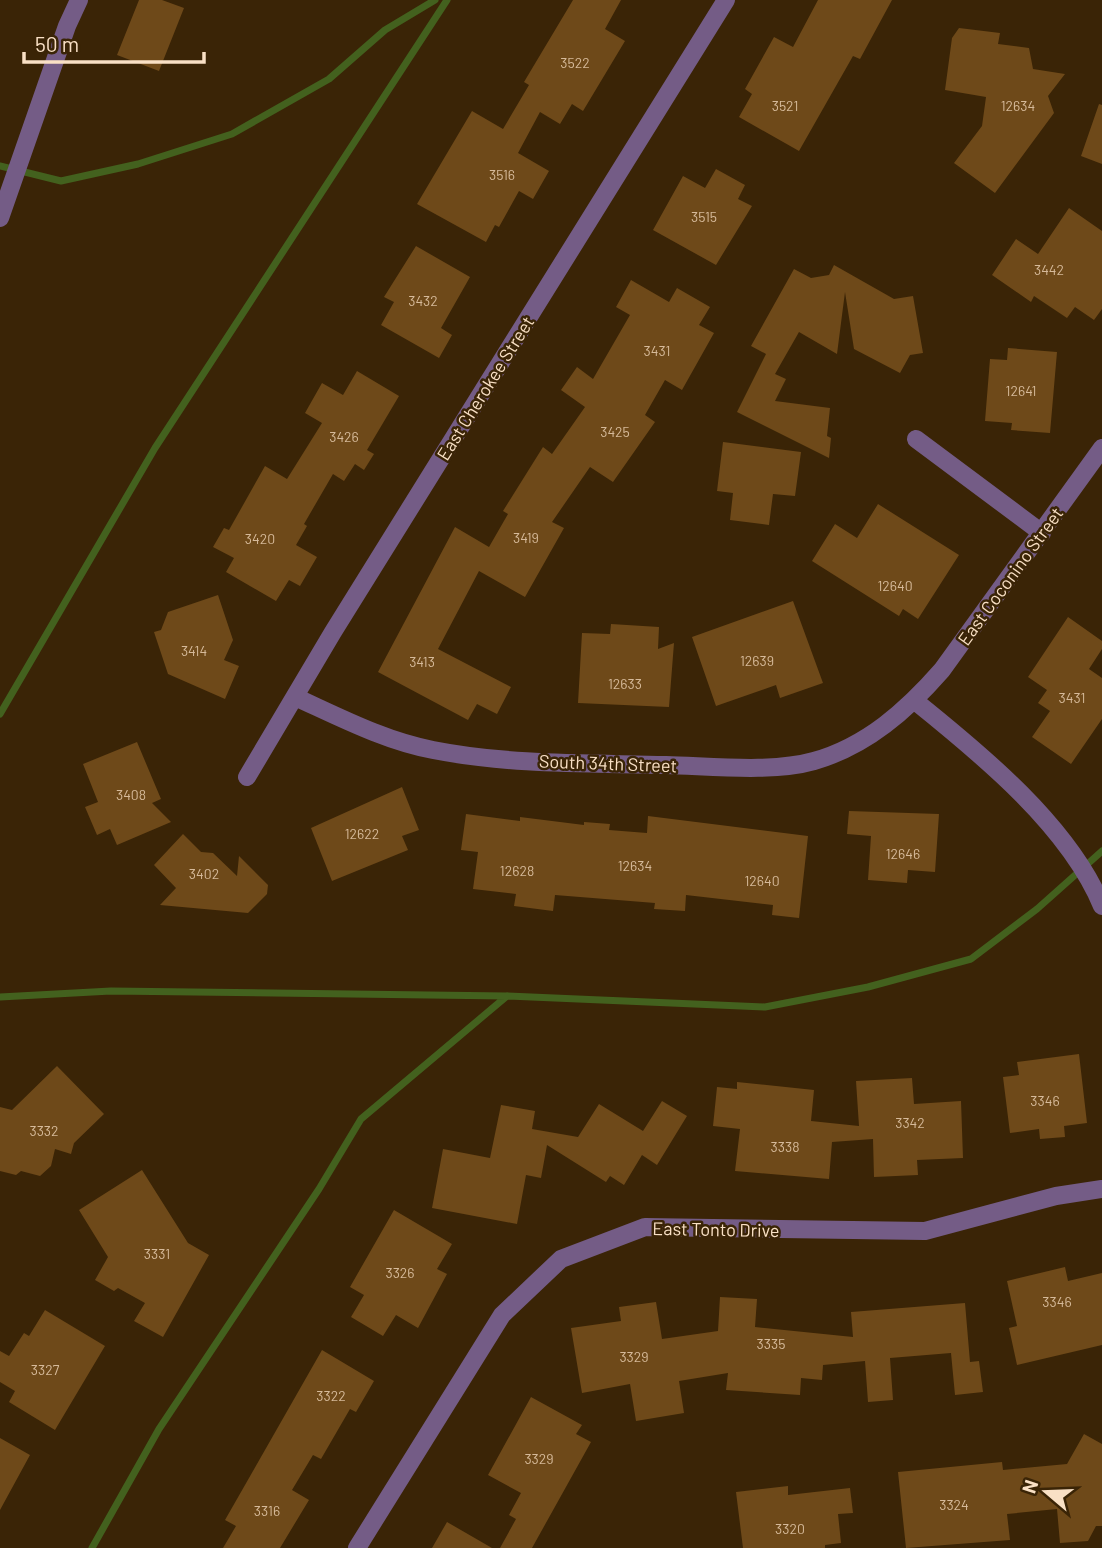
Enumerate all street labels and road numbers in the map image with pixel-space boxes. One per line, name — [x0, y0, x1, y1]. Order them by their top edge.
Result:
street label: East Cherokee Street — [432, 312, 538, 464]
street label: East Coconino Street — [953, 503, 1067, 649]
street label: South 34th Street — [539, 750, 677, 776]
street label: East Tonto Drive — [652, 1217, 780, 1241]

